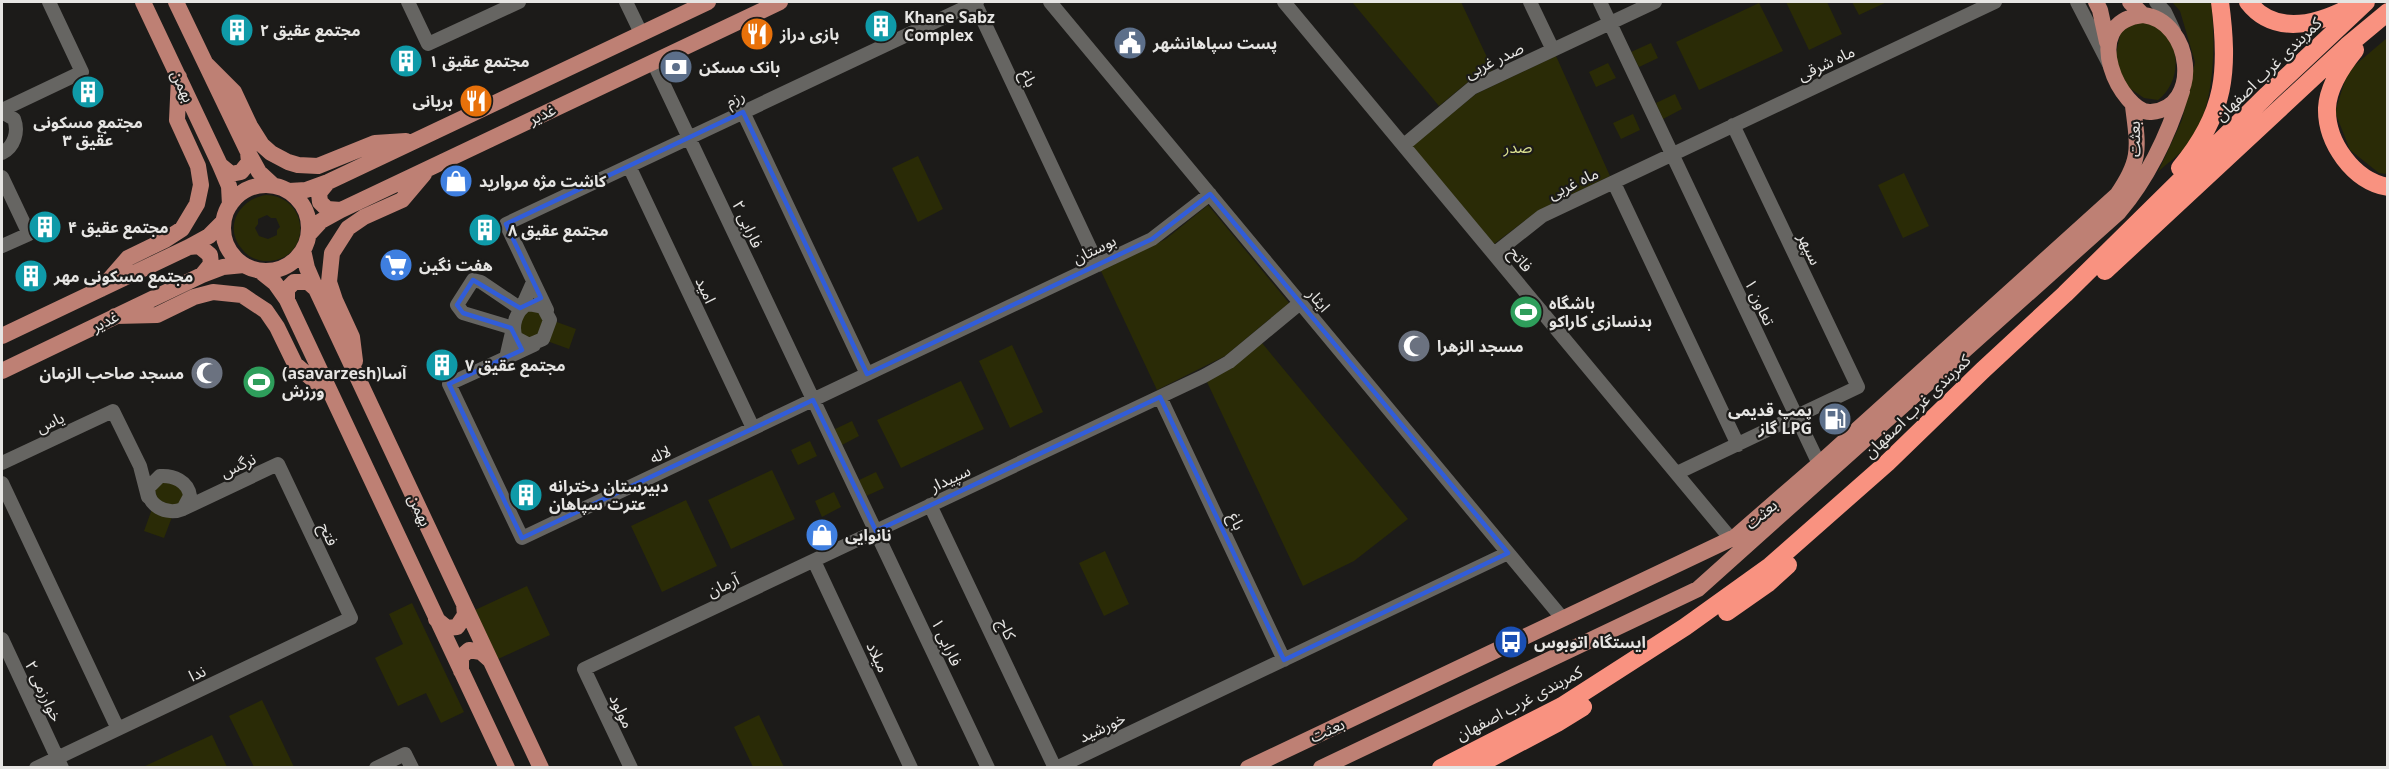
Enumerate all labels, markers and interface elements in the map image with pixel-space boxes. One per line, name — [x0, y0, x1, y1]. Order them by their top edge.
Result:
place label: Khane Sabz Complex — [904, 6, 995, 46]
building icon: Khane Sabz Complex — [863, 8, 899, 44]
building icon: مجتمع عقیق ۲ — [219, 12, 255, 48]
street label: کمربندی غرب اصفهان — [2210, 12, 2327, 126]
restaurant icon: بازی دراز — [739, 16, 775, 52]
place label: مجتمع عقیق ۲ — [260, 19, 361, 43]
place label: بازی دراز — [779, 23, 839, 45]
public building icon: پست سپاهانشهر — [1112, 25, 1148, 61]
place label: پست سپاهانشهر — [1152, 32, 1277, 54]
street label: صدر غربی — [1461, 36, 1527, 84]
street label: ماه شرقی — [1794, 40, 1858, 86]
building icon: مجتمع عقیق ۱ — [388, 43, 424, 79]
bank icon: بانک مسکن — [658, 49, 694, 85]
place label: مجتمع عقیق ۱ — [429, 50, 530, 74]
place label: بانک مسکن — [699, 56, 780, 78]
street label: بهمن — [166, 66, 200, 106]
street label: باغ — [1014, 66, 1043, 91]
building icon: مجتمع مسکونی عقیق ۳ — [70, 74, 106, 110]
restaurant icon: بریانی — [458, 83, 494, 119]
street label: رزم — [722, 84, 749, 114]
place label: بریانی — [413, 90, 453, 112]
street label: غدیر — [524, 98, 559, 130]
place label: مجتمع مسکونی عقیق ۳ — [33, 111, 143, 151]
street label: بعثت — [2123, 121, 2145, 157]
park label: صدر — [1503, 136, 1532, 158]
street label: ماه غربی — [1544, 162, 1602, 204]
shop icon: کاشت مژه مروارید — [438, 163, 474, 199]
place label: کاشت مژه مروارید — [479, 170, 607, 192]
street label: فارابی ۲ — [727, 196, 769, 252]
building icon: مجتمع عقیق ۴ — [27, 209, 63, 245]
building icon: مجتمع عقیق ۸ — [467, 212, 503, 248]
place label: مجتمع عقیق ۴ — [68, 216, 169, 240]
place label: مجتمع عقیق ۸ — [508, 219, 609, 243]
street label: بوستان — [1069, 229, 1119, 269]
street label: سپهر — [1793, 229, 1827, 269]
street label: فاتح — [1502, 242, 1538, 278]
supermarket icon: هفت نگین — [378, 247, 414, 283]
place label: هفت نگین — [419, 254, 493, 276]
building icon: مجتمع مسکونی مهر — [13, 258, 49, 294]
place label: مجتمع مسکونی مهر — [53, 265, 193, 289]
street label: امید — [690, 273, 722, 307]
street label: تعاون ۱ — [1740, 275, 1780, 329]
street label: ایثار — [1302, 283, 1335, 317]
place label: باشگاه بدنسازی کاراکو — [1549, 292, 1652, 332]
sports icon: باشگاه بدنسازی کاراکو — [1508, 294, 1544, 330]
street label: غدیر — [87, 305, 122, 337]
mosque icon: مسجد الزهرا — [1396, 328, 1432, 364]
place label: مسجد الزهرا — [1437, 335, 1523, 357]
building icon: مجتمع عقیق ۷ — [424, 347, 460, 383]
street label: کمربندی غرب اصفهان — [1859, 349, 1976, 463]
place label: مجتمع عقیق ۷ — [465, 354, 566, 378]
mosque icon: مسجد صاحب الزمان — [189, 355, 225, 391]
place label: مسجد صاحب الزمان — [40, 362, 184, 384]
place label: (asavarzesh)آسا ورزش — [282, 362, 407, 402]
sports icon: (asavarzesh)آسا ورزش — [241, 364, 277, 400]
place label: پمپ قدیمی گاز LPG — [1728, 399, 1812, 439]
fuel station icon: پمپ قدیمی گاز LPG — [1817, 401, 1853, 437]
street label: یاس — [32, 406, 68, 438]
street label: لاله — [646, 440, 674, 468]
street label: نرگس — [217, 447, 259, 483]
street label: سپیدار — [925, 459, 974, 498]
place label: دبیرستان دخترانه عترت سپاهان — [549, 475, 668, 515]
building icon: دبیرستان دخترانه عترت سپاهان — [508, 477, 544, 513]
street label: بهمن — [403, 490, 437, 530]
street label: بعثت — [1740, 494, 1782, 534]
street label: باغ — [1222, 509, 1251, 534]
shop icon: نانوایی — [804, 517, 840, 553]
street label: فتح — [312, 519, 344, 550]
place label: نانوایی — [845, 524, 892, 546]
street label: آرمان — [703, 567, 744, 602]
street label: فارابی ۱ — [926, 614, 968, 670]
street label: کاج — [991, 615, 1022, 645]
bus stop icon: ایستگاه اتوبوس — [1493, 624, 1529, 660]
place label: ایستگاه اتوبوس — [1534, 631, 1646, 653]
street label: میلاد — [861, 638, 895, 676]
street label: خوارزمی ۲ — [20, 657, 68, 725]
street label: ندا — [185, 660, 209, 686]
street label: کمربندی غرب اصفهان — [1452, 660, 1587, 746]
street label: مولود — [605, 690, 639, 732]
street label: خورشید — [1075, 707, 1129, 747]
street label: بعثت — [1306, 712, 1348, 748]

